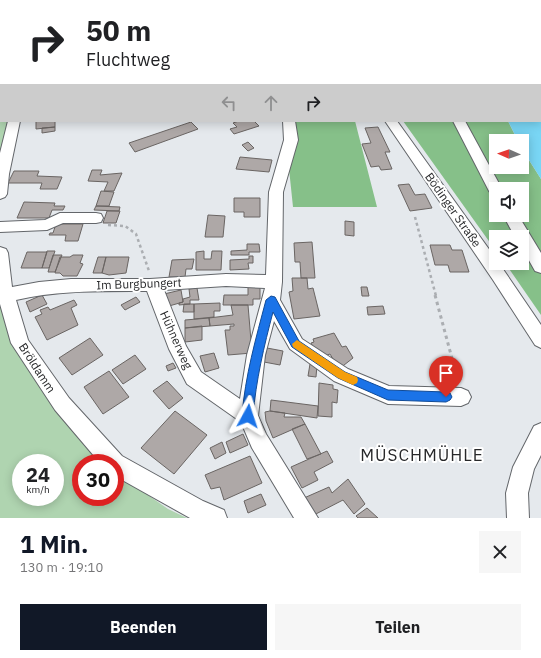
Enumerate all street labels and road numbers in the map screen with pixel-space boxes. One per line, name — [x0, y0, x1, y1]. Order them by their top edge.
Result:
street label: Bödinger Straße — [422, 170, 485, 250]
street label: Im Burgbungert — [96, 275, 182, 292]
street label: Hühnerweg — [157, 308, 196, 372]
street label: Bröldamm — [16, 340, 59, 396]

